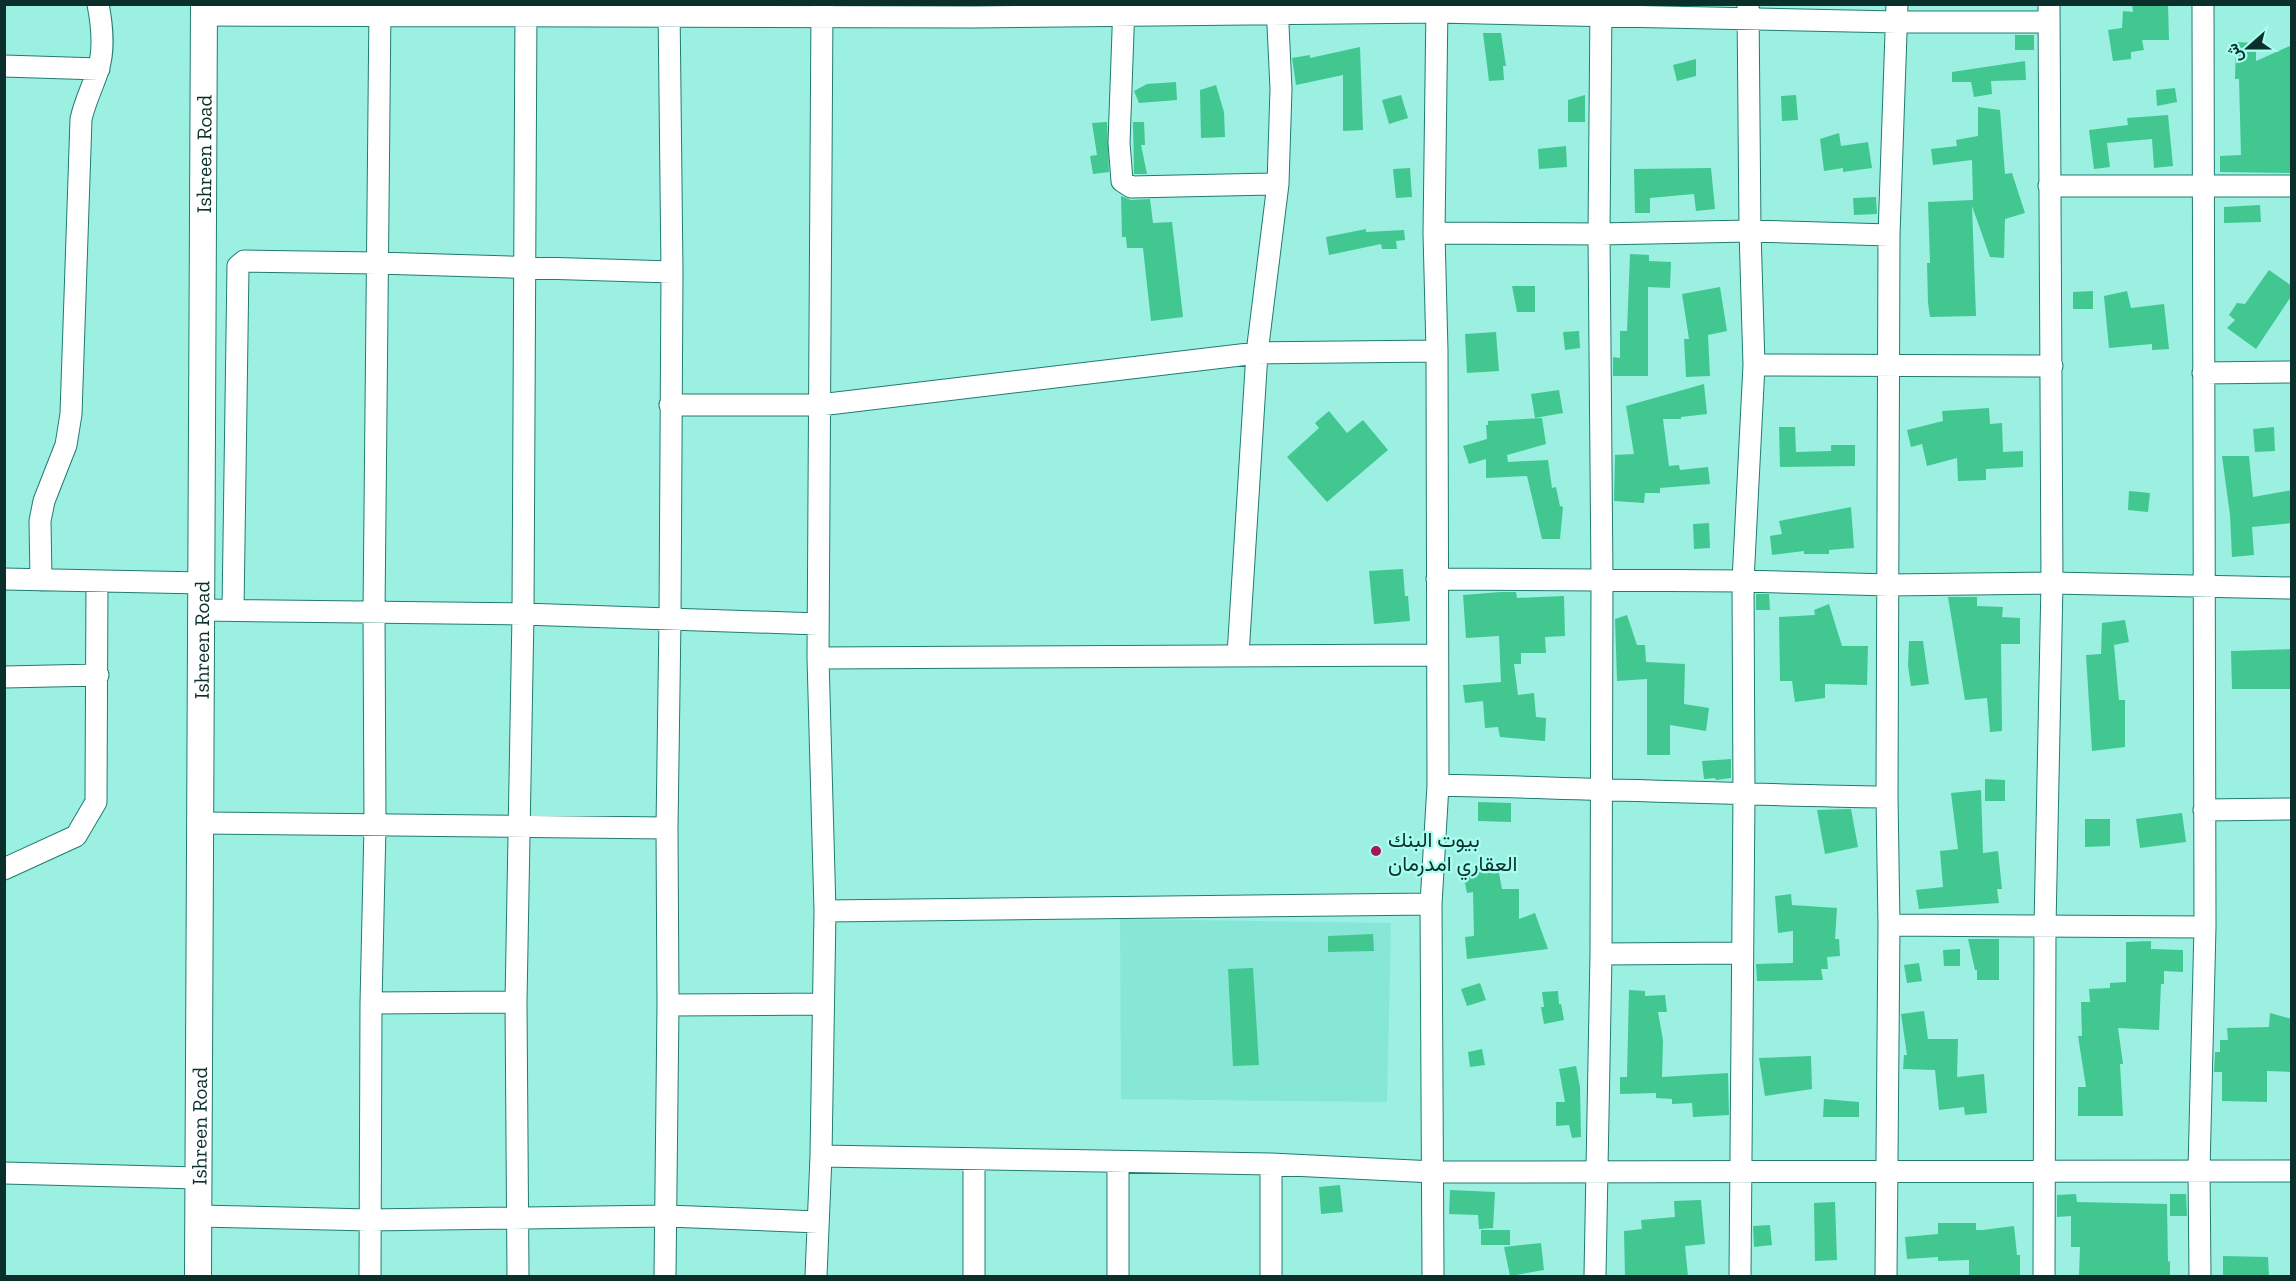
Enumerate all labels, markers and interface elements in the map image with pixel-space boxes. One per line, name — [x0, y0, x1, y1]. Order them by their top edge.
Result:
north arrow — [2218, 18, 2278, 78]
text: ش — [2222, 41, 2247, 66]
street label: Ishreen Road — [191, 94, 216, 213]
street label: Ishreen Road — [188, 580, 214, 699]
place label: بيوت البنك العقاري امدرمان — [1388, 827, 1517, 881]
marker: بيوت البنك العقاري امدرمان — [1369, 844, 1383, 858]
street label: Ishreen Road — [186, 1066, 211, 1185]

